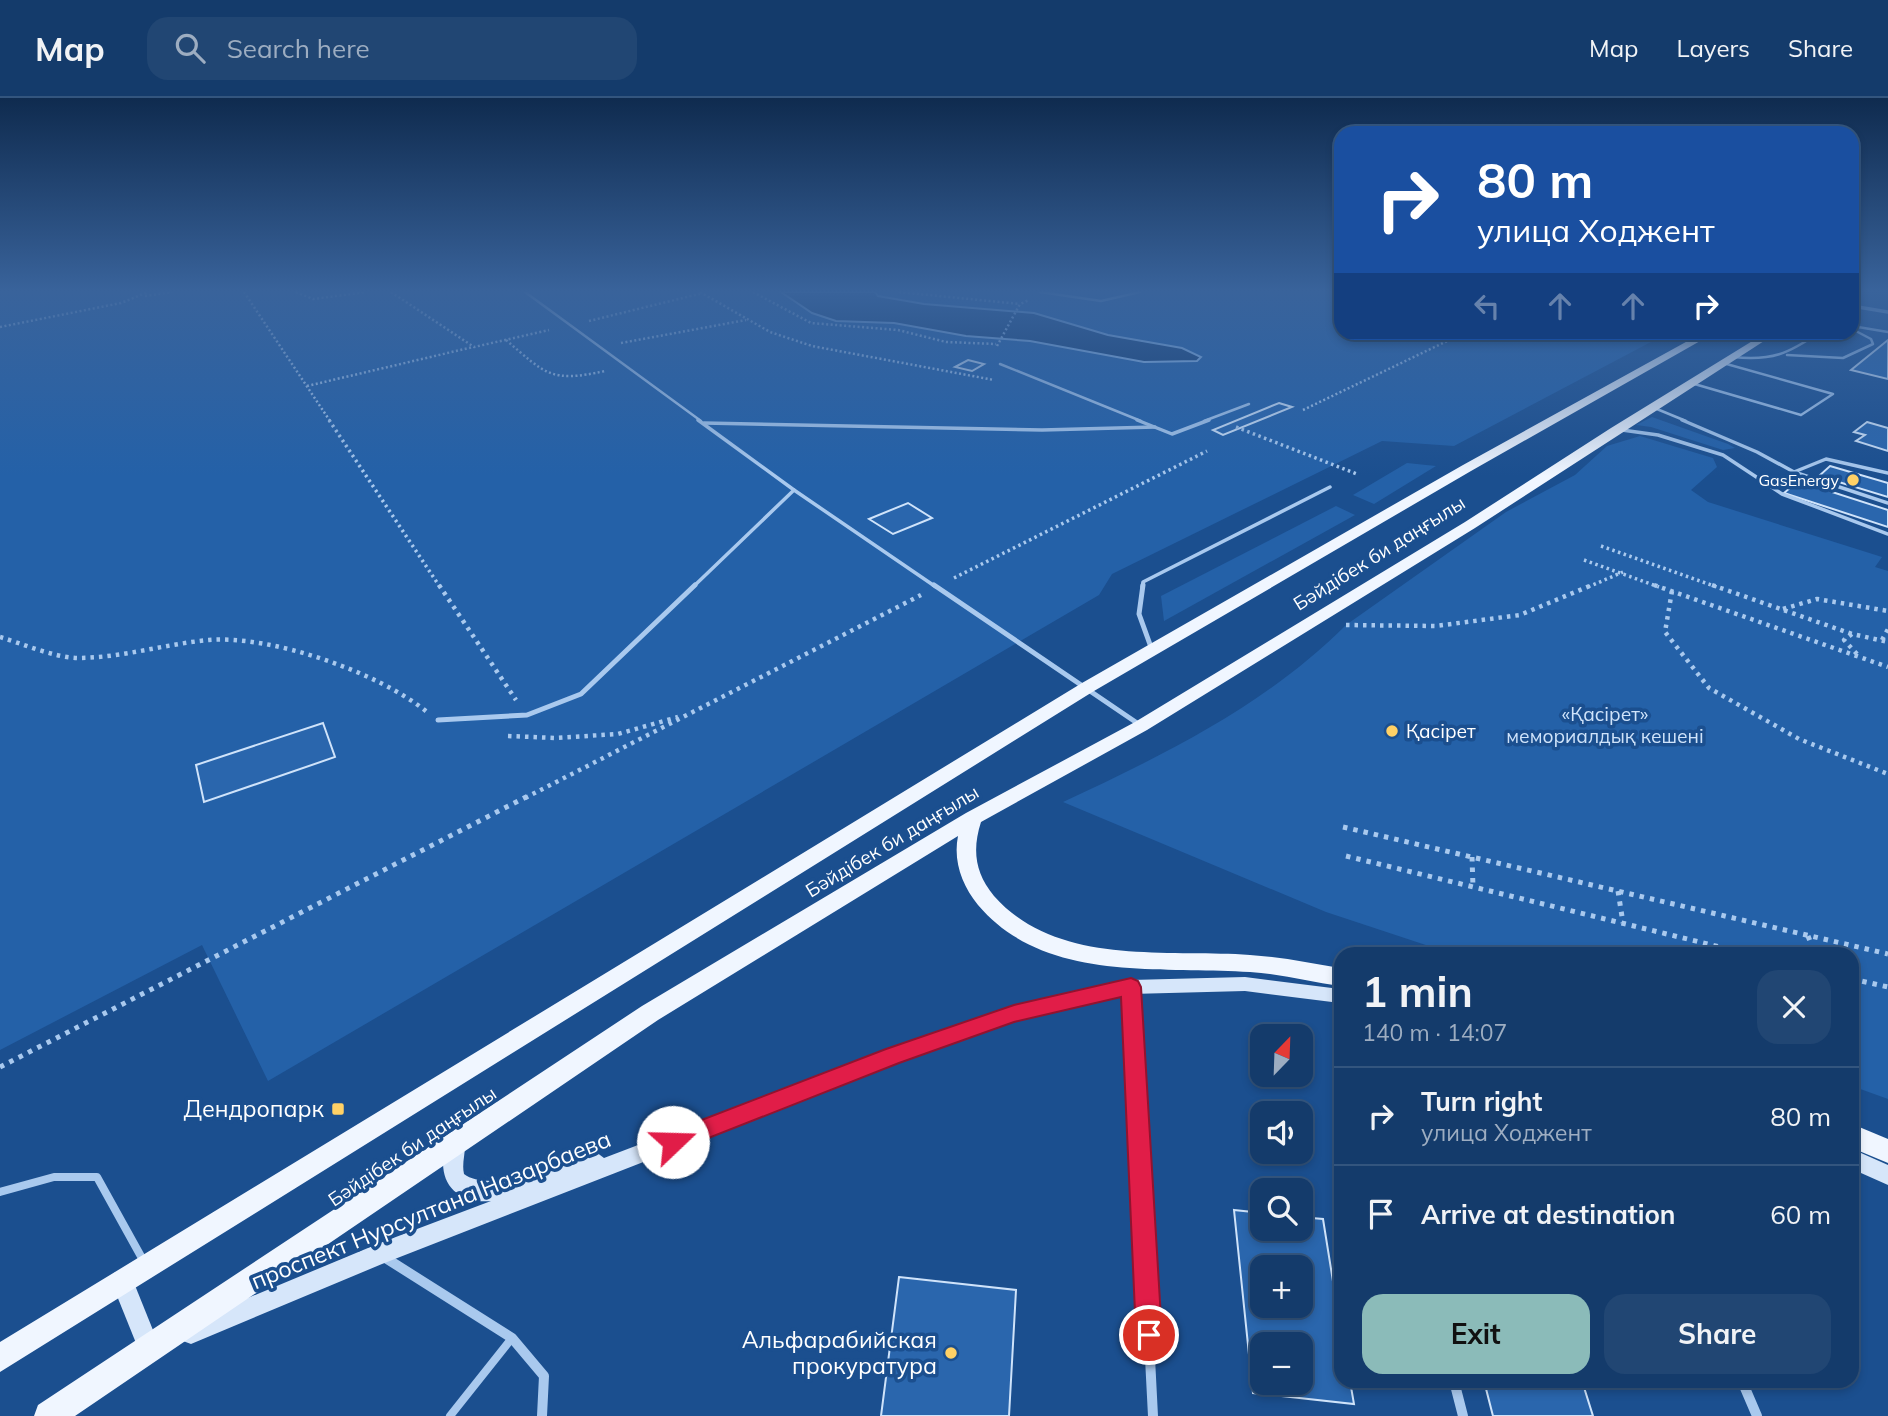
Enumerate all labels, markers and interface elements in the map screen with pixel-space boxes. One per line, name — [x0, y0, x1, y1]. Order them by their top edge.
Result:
search box — [147, 17, 637, 80]
text: Map — [35, 28, 105, 69]
icon: search — [171, 29, 209, 67]
text: Search here — [227, 32, 370, 65]
text: Map — [1589, 33, 1638, 63]
text: Layers — [1676, 33, 1750, 63]
text: Share — [1788, 33, 1853, 63]
text: 80 m — [1477, 149, 1593, 210]
icon: right — [1362, 154, 1453, 245]
text: улица Ходжент — [1477, 210, 1715, 250]
icon: left — [1468, 287, 1506, 325]
icon: ahead — [1541, 287, 1579, 325]
icon: ahead — [1614, 287, 1652, 325]
icon: right — [1687, 287, 1725, 325]
place label: GasEnergy — [1758, 470, 1839, 490]
marker: GasEnergy — [1845, 472, 1861, 488]
street label: Бәйдібек би даңғылы — [1289, 490, 1469, 616]
park label: «Қасірет» мемориалдық кешені — [1506, 702, 1704, 748]
place label: Қасірет — [1406, 719, 1476, 743]
marker: Қасірет — [1384, 723, 1400, 739]
street label: Бәйдібек би даңғылы — [801, 780, 983, 902]
text: 1 min — [1362, 965, 1473, 1018]
button: close — [1757, 970, 1831, 1044]
text: 140 m · 14:07 — [1362, 1018, 1507, 1047]
north arrow — [1250, 1024, 1312, 1087]
map controls — [1250, 1024, 1313, 1395]
street label: Бәйдібек би даңғылы — [323, 1081, 501, 1211]
text: Turn right — [1421, 1085, 1542, 1118]
place label: Дендропарк — [184, 1094, 325, 1123]
icon: right — [1362, 1097, 1400, 1135]
text: 80 m — [1770, 1100, 1831, 1133]
marker: Дендропарк — [330, 1101, 346, 1117]
button: sound — [1250, 1101, 1313, 1164]
position arrow — [636, 1105, 710, 1179]
text: улица Ходжент — [1421, 1118, 1592, 1147]
street label: проспект Нурсултана Назарбаева — [247, 1124, 615, 1295]
button: search — [1250, 1178, 1313, 1241]
icon: arrive — [1362, 1195, 1400, 1233]
text: Arrive at destination — [1421, 1198, 1676, 1231]
text: 60 m — [1770, 1198, 1831, 1231]
button: + — [1250, 1255, 1313, 1318]
button: Exit — [1362, 1294, 1590, 1374]
button: Share — [1604, 1294, 1831, 1374]
pin — [1119, 1305, 1179, 1365]
icon: arrive — [1130, 1316, 1168, 1354]
place label: Альфарабийская прокуратура — [742, 1325, 937, 1380]
button: − — [1250, 1332, 1313, 1395]
marker: Альфарабийская прокуратура — [943, 1345, 959, 1361]

